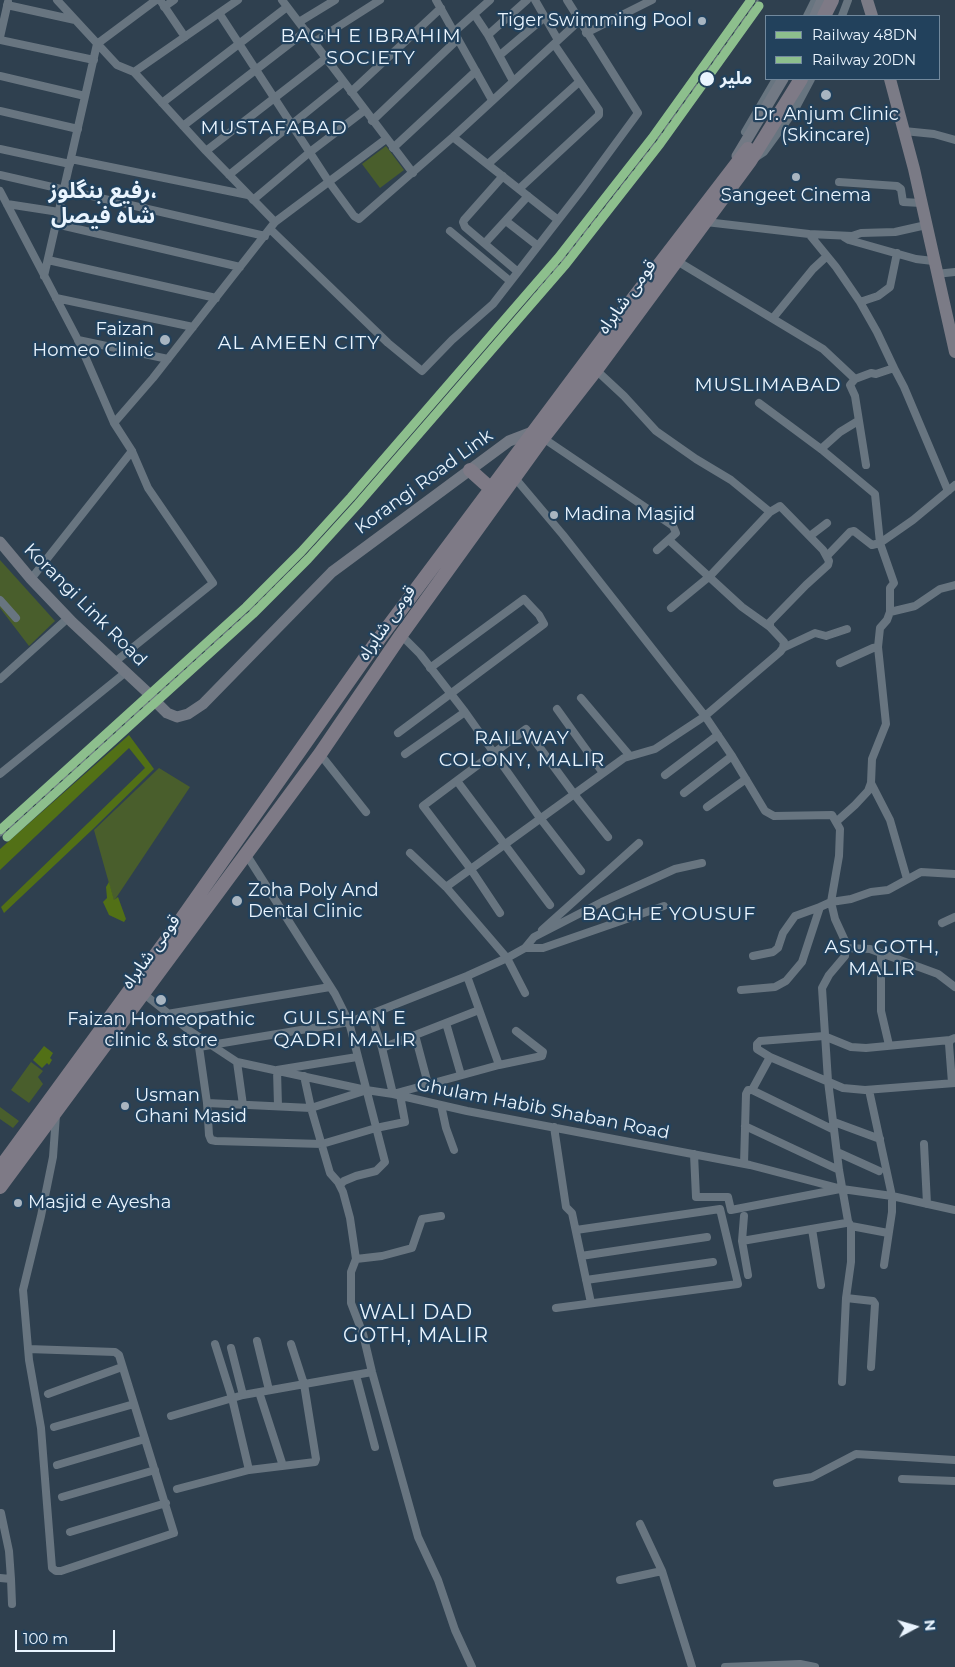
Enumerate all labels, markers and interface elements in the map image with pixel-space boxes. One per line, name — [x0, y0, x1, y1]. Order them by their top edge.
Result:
place label: Tiger Swimming Pool — [498, 10, 692, 32]
marker: Tiger Swimming Pool — [696, 15, 708, 27]
legend — [765, 15, 940, 80]
district label: BAGH E IBRAHIM SOCIETY — [279, 25, 463, 69]
text: Railway 48DN — [812, 25, 917, 44]
text: Railway 20DN — [812, 50, 916, 69]
place label: ملیر — [720, 68, 752, 90]
marker: ملیر — [698, 70, 716, 88]
marker: Dr. Anjum Clinic (Skincare) — [819, 88, 833, 102]
place label: Dr. Anjum Clinic (Skincare) — [753, 104, 899, 146]
district label: MUSTAFABAD — [199, 117, 349, 139]
marker: Sangeet Cinema — [790, 171, 802, 183]
district label: رفیع بنگلوز، شاہ فیصل — [48, 179, 158, 230]
place label: Sangeet Cinema — [721, 185, 871, 207]
street label: قومی شاہراہ — [593, 256, 661, 338]
place label: Faizan Homeo Clinic — [33, 319, 154, 362]
district label: AL AMEEN CITY — [216, 332, 382, 354]
marker: Faizan Homeo Clinic — [158, 333, 172, 347]
district label: MUSLIMABAD — [693, 374, 843, 396]
street label: Korangi Road Link — [351, 425, 497, 539]
place label: Madina Masjid — [564, 504, 695, 526]
marker: Madina Masjid — [548, 509, 560, 521]
street label: Korangi Link Road — [19, 539, 151, 671]
street label: قومی شاہراہ — [353, 581, 421, 665]
district label: RAILWAY COLONY, MALIR — [437, 727, 607, 771]
place label: Zoha Poly And Dental Clinic — [248, 880, 379, 922]
marker: Zoha Poly And Dental Clinic — [230, 894, 244, 908]
district label: BAGH E YOUSUF — [580, 903, 758, 925]
street label: قومی شاہراہ — [117, 911, 185, 993]
district label: ASU GOTH, MALIR — [823, 936, 941, 980]
marker: Faizan Homeopathic clinic & store — [154, 993, 168, 1007]
district label: GULSHAN E QADRI MALIR — [272, 1007, 418, 1051]
place label: Faizan Homeopathic clinic & store — [67, 1009, 255, 1052]
street label: Ghulam Habib Shaban Road — [415, 1074, 671, 1144]
place label: Usman Ghani Masid — [135, 1085, 247, 1128]
marker: Usman Ghani Masid — [119, 1100, 131, 1112]
place label: Masjid e Ayesha — [28, 1192, 171, 1214]
marker: Masjid e Ayesha — [12, 1197, 24, 1209]
district label: WALI DAD GOTH, MALIR — [342, 1301, 490, 1348]
north arrow — [890, 1602, 940, 1652]
text: N — [920, 1619, 939, 1632]
scale bar — [18, 1620, 118, 1652]
text: 100 m — [23, 1629, 68, 1648]

